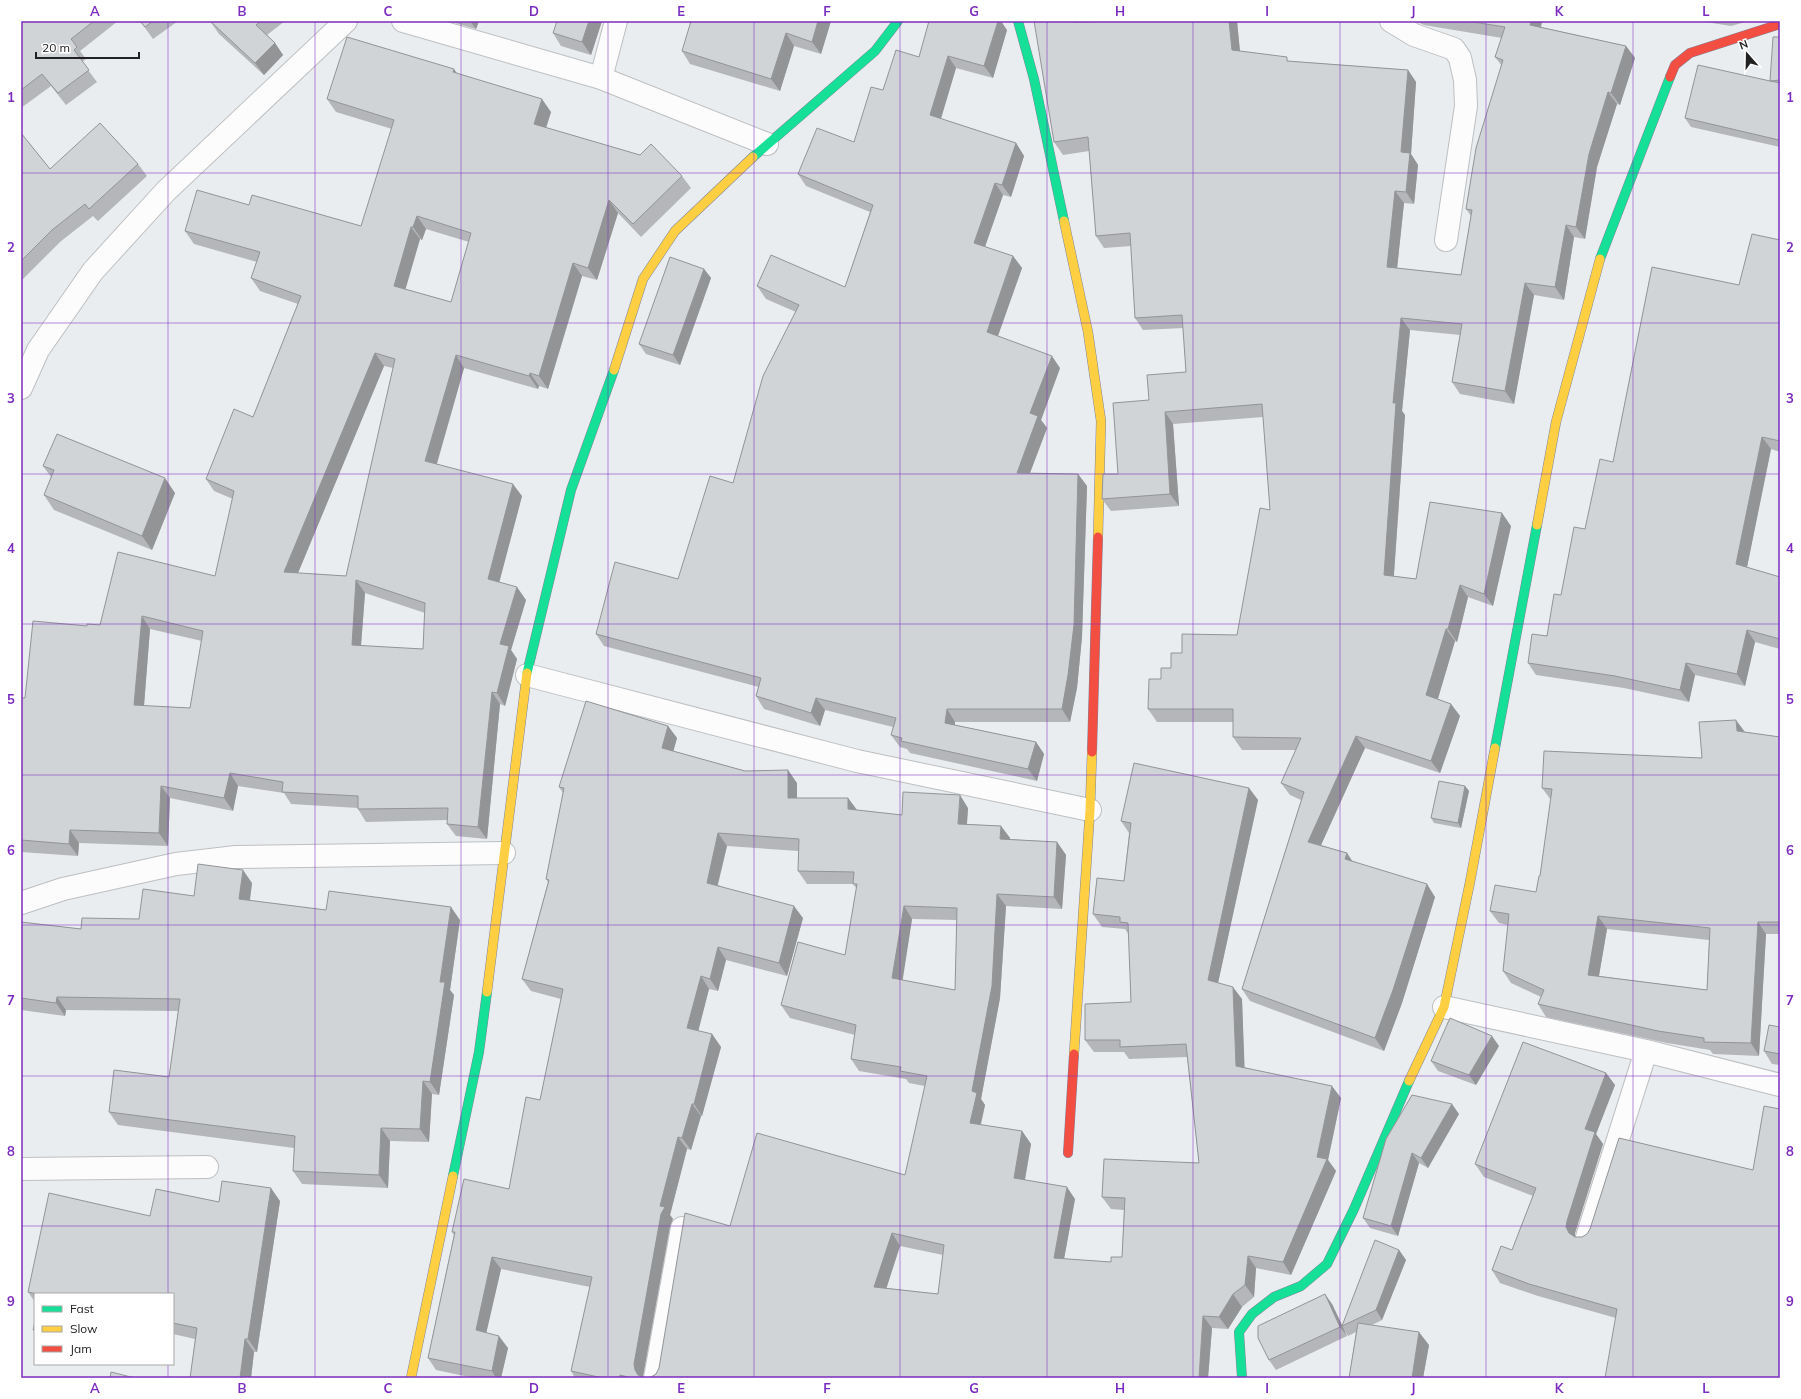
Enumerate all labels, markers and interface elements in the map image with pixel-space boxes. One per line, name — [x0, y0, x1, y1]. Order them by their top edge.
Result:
text: A — [90, 3, 100, 19]
text: B — [238, 3, 247, 19]
text: C — [384, 3, 393, 19]
text: D — [529, 3, 539, 19]
text: E — [677, 3, 685, 19]
text: F — [823, 3, 831, 19]
text: G — [969, 3, 979, 19]
text: H — [1115, 3, 1125, 19]
text: I — [1265, 3, 1269, 19]
text: J — [1411, 3, 1415, 19]
text: K — [1555, 3, 1565, 19]
text: L — [1702, 3, 1710, 19]
scale bar — [36, 34, 139, 60]
north arrow — [1727, 34, 1767, 74]
text: N — [1737, 37, 1750, 53]
text: 20 m — [42, 40, 70, 55]
text: 1 — [7, 89, 15, 105]
text: 1 — [1786, 89, 1794, 105]
text: 2 — [7, 239, 15, 255]
text: 2 — [1786, 239, 1794, 255]
text: 3 — [7, 390, 15, 406]
text: 3 — [1786, 390, 1794, 406]
text: 4 — [7, 540, 15, 556]
text: 4 — [1786, 540, 1794, 556]
text: 5 — [7, 691, 15, 707]
text: 5 — [1786, 691, 1794, 707]
text: 6 — [7, 842, 15, 858]
text: 6 — [1786, 842, 1794, 858]
text: 7 — [7, 992, 15, 1008]
text: 7 — [1786, 992, 1794, 1008]
text: 8 — [7, 1143, 15, 1159]
text: 8 — [1786, 1143, 1794, 1159]
text: 9 — [7, 1293, 15, 1309]
legend — [34, 1293, 174, 1365]
text: 9 — [1786, 1293, 1794, 1309]
text: Fast — [70, 1301, 94, 1316]
text: Slow — [70, 1321, 98, 1336]
text: Jam — [70, 1341, 92, 1356]
text: A — [90, 1380, 100, 1396]
text: B — [238, 1380, 247, 1396]
text: C — [384, 1380, 393, 1396]
text: D — [529, 1380, 539, 1396]
text: E — [677, 1380, 685, 1396]
text: F — [823, 1380, 831, 1396]
text: G — [969, 1380, 979, 1396]
text: H — [1115, 1380, 1125, 1396]
text: I — [1265, 1380, 1269, 1396]
text: J — [1411, 1380, 1415, 1396]
text: K — [1555, 1380, 1565, 1396]
text: L — [1702, 1380, 1710, 1396]

